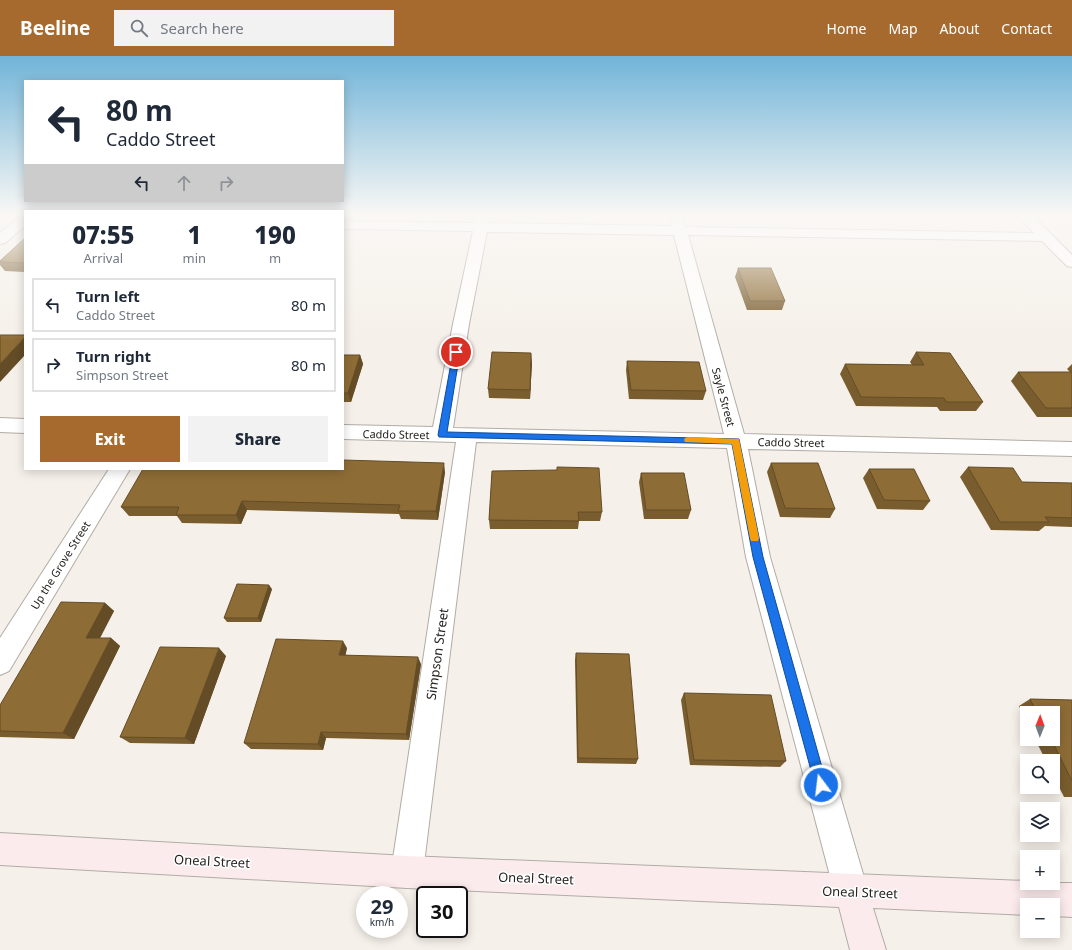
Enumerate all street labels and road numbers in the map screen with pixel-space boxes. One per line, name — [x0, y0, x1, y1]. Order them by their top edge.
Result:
street label: Sayle Street — [709, 366, 739, 428]
street label: Caddo Street — [362, 426, 430, 442]
street label: Caddo Street — [757, 434, 825, 450]
street label: Up the Grove Street — [27, 518, 93, 612]
street label: Simpson Street — [422, 607, 452, 701]
street label: Oneal Street — [174, 850, 251, 872]
street label: Oneal Street — [498, 868, 575, 888]
street label: Oneal Street — [822, 882, 899, 902]

